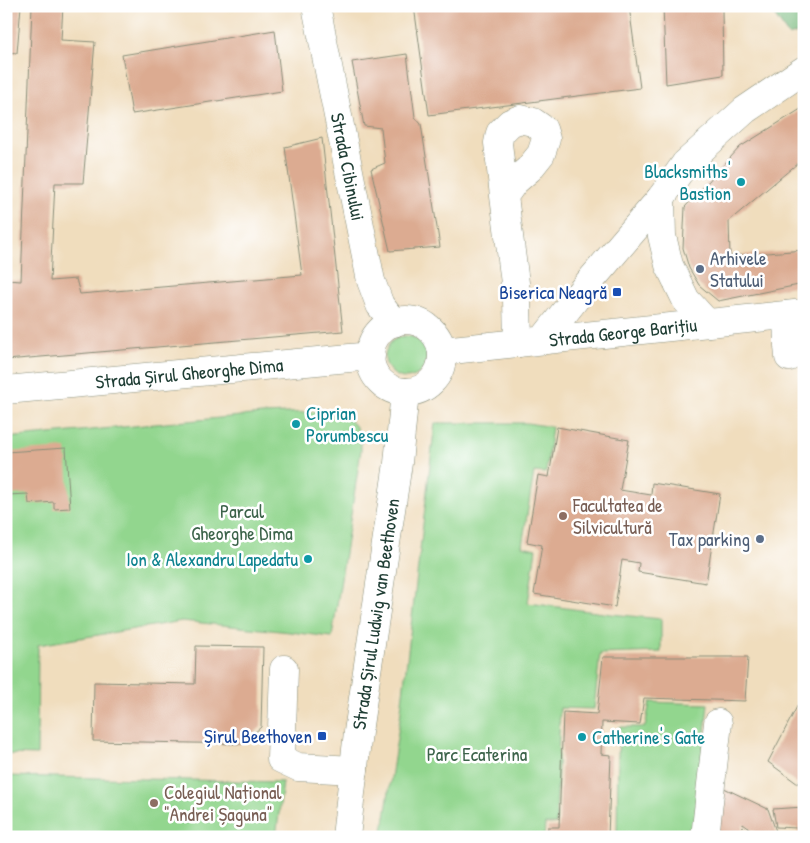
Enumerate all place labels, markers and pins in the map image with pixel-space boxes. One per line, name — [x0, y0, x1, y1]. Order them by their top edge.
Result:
place label: Blacksmiths' Bastion — [644, 158, 731, 206]
marker: Blacksmiths' Bastion — [735, 176, 747, 188]
place label: Arhivele Statului — [710, 245, 767, 293]
marker: Arhivele Statului — [694, 263, 706, 275]
place label: Biserica Neagră — [499, 279, 608, 305]
marker: Biserica Neagră — [611, 286, 623, 298]
place label: Ciprian Porumbescu — [306, 400, 389, 448]
marker: Ciprian Porumbescu — [290, 418, 302, 430]
place label: Facultatea de Silvicultură — [572, 492, 663, 540]
marker: Facultatea de Silvicultură — [557, 510, 569, 522]
place label: Tax parking — [669, 526, 750, 552]
marker: Tax parking — [754, 533, 766, 545]
place label: Ion & Alexandru Lapedatu — [126, 546, 298, 572]
marker: Ion & Alexandru Lapedatu — [302, 553, 314, 565]
place label: Șirul Beethoven — [204, 723, 312, 749]
place label: Catherine's Gate — [592, 724, 706, 750]
marker: Șirul Beethoven — [316, 730, 328, 742]
marker: Catherine's Gate — [576, 731, 588, 743]
place label: Colegiul Național "Andrei Șaguna" — [164, 779, 282, 827]
marker: Colegiul Național "Andrei Șaguna" — [148, 797, 160, 809]

